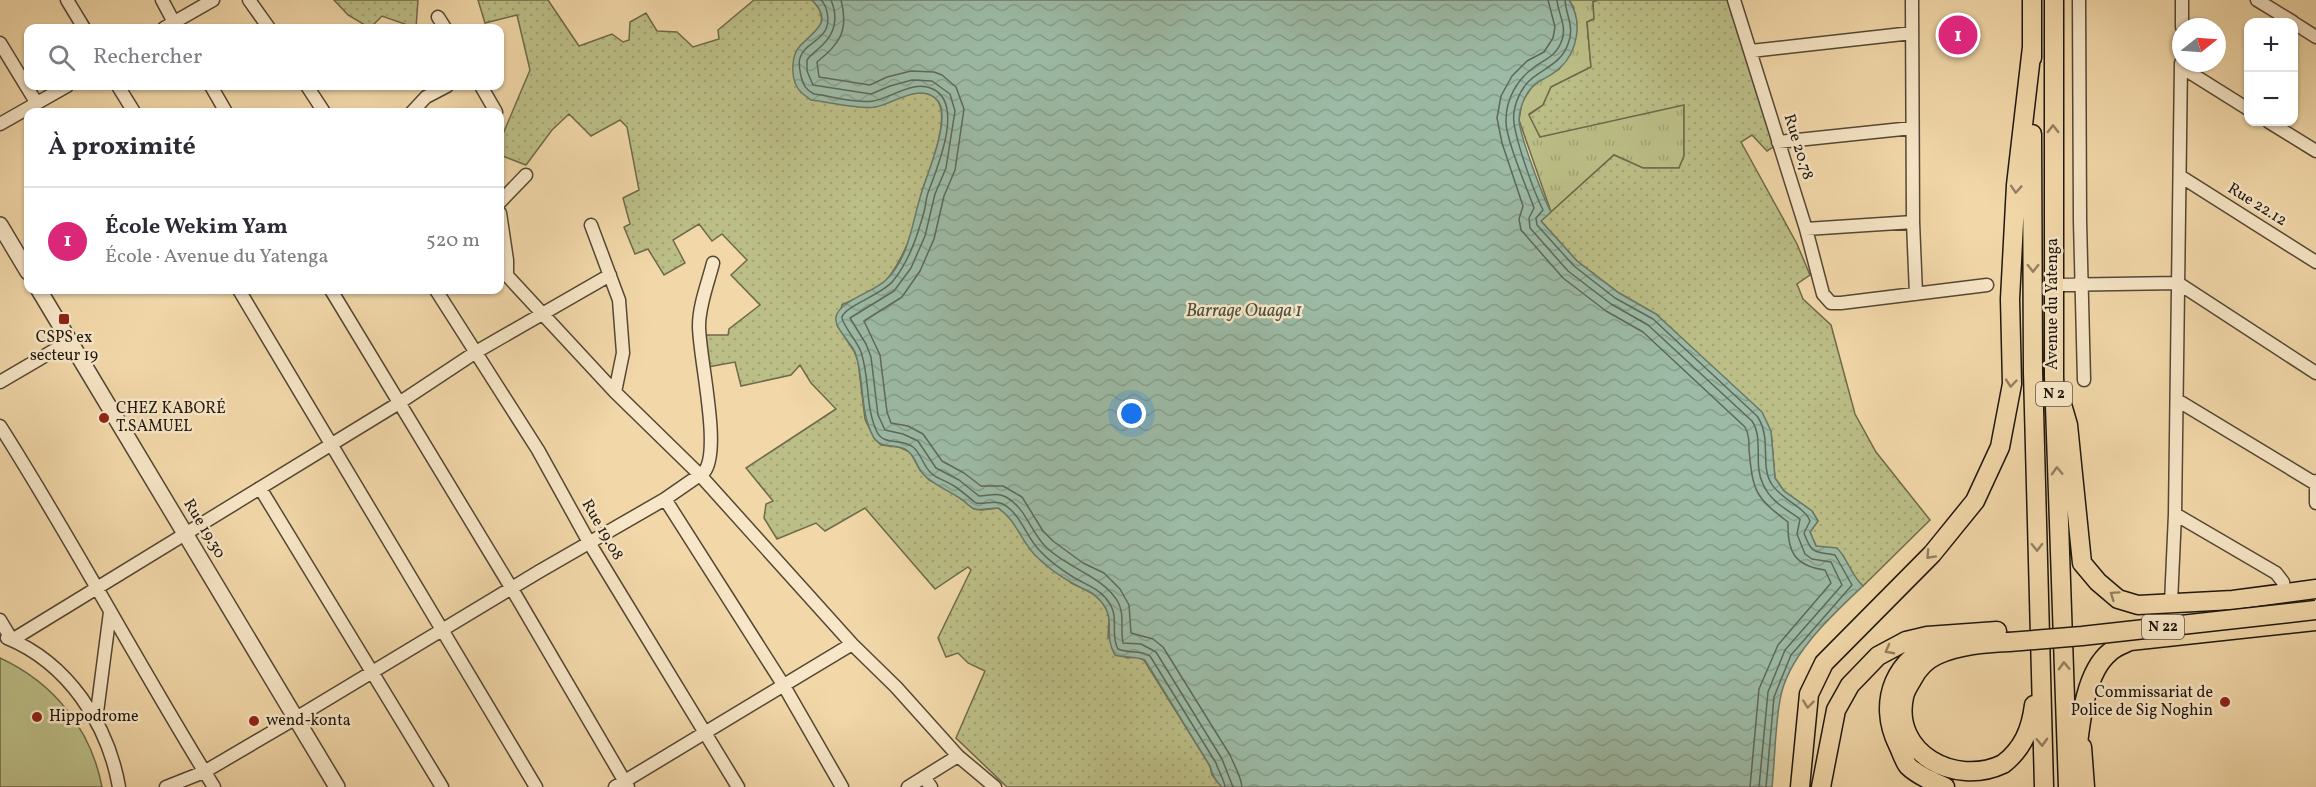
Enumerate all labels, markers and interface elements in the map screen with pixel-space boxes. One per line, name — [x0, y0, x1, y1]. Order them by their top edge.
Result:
pin: 1 — [1938, 12, 1978, 57]
north arrow — [2172, 18, 2226, 72]
map controls — [2244, 18, 2298, 126]
button: + — [2244, 18, 2298, 72]
search box — [24, 24, 504, 90]
icon: search — [45, 41, 78, 74]
text: Rechercher — [93, 42, 202, 73]
button: − — [2244, 72, 2298, 126]
street label: Rue 20.78 — [1778, 111, 1818, 183]
one-way arrow — [2047, 124, 2059, 133]
text: À proximité — [48, 129, 196, 165]
street label: Rue 22.12 — [2223, 178, 2291, 232]
one-way arrow — [2010, 184, 2023, 193]
text: École Wekim Yam — [105, 212, 288, 243]
text: 1 — [63, 227, 72, 255]
text: 520 m — [426, 227, 480, 255]
street label: Avenue du Yatenga — [2042, 238, 2064, 370]
text: École · Avenue du Yatenga — [105, 243, 329, 271]
one-way arrow — [2027, 264, 2039, 273]
water label: Barrage Ouaga 1 — [1186, 299, 1302, 324]
marker: CSPS ex secteur 19 — [57, 312, 71, 326]
place label: CSPS ex secteur 19 — [30, 327, 98, 367]
one-way arrow — [2005, 379, 2018, 388]
road number: N 2 — [2036, 382, 2072, 406]
place label: CHEZ KABORÉ T.SAMUEL — [116, 398, 226, 438]
your location — [1117, 399, 1146, 428]
marker: CHEZ KABORÉ T.SAMUEL — [97, 411, 111, 425]
one-way arrow — [2051, 466, 2063, 475]
street label: Rue 19.30 — [178, 495, 230, 563]
street label: Rue 19.08 — [576, 496, 628, 564]
one-way arrow — [2031, 543, 2043, 552]
one-way arrow — [1926, 548, 1937, 559]
one-way arrow — [2110, 591, 2121, 602]
road number: N 22 — [2142, 615, 2184, 639]
one-way arrow — [1885, 643, 1896, 654]
one-way arrow — [2057, 661, 2070, 670]
place label: Commissariat de Police de Sig Noghin — [2071, 682, 2213, 722]
marker: Commissariat de Police de Sig Noghin — [2218, 695, 2232, 709]
one-way arrow — [1803, 699, 1815, 708]
place label: Hippodrome — [49, 706, 139, 728]
marker: Hippodrome — [30, 710, 44, 724]
place label: wend-konta — [266, 710, 351, 732]
marker: wend-konta — [247, 714, 261, 728]
one-way arrow — [2036, 738, 2049, 747]

